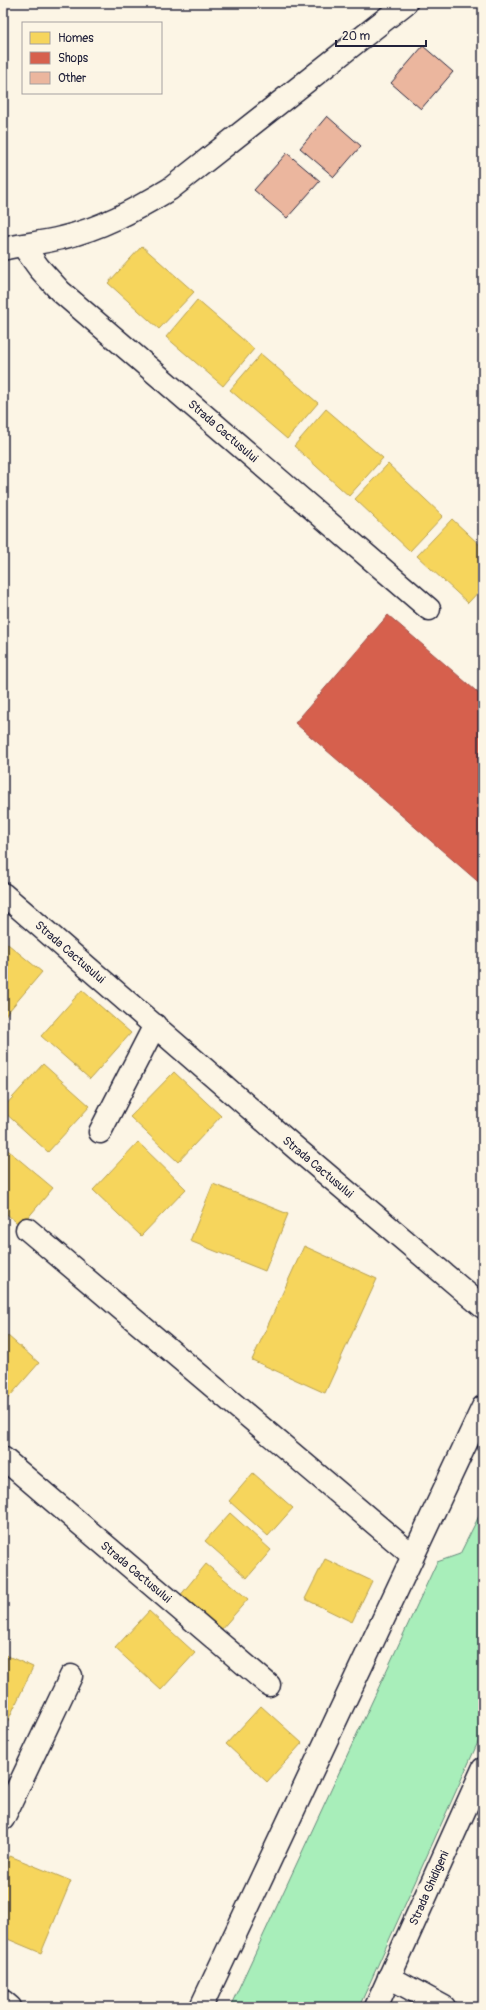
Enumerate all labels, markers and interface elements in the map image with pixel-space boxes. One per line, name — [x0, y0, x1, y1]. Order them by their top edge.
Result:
legend — [22, 22, 162, 94]
scale bar — [336, 22, 426, 48]
text: 20 m — [342, 29, 371, 44]
text: Homes — [58, 31, 94, 46]
text: Shops — [58, 51, 89, 66]
text: Other — [58, 71, 87, 86]
street label: Strada Cactusului — [185, 397, 261, 466]
street label: Strada Cactusului — [32, 918, 108, 987]
street label: Strada Cactusului — [279, 1133, 356, 1201]
street label: Strada Cactusului — [97, 1538, 174, 1606]
street label: Strada Ghidigeni — [406, 1848, 453, 1928]

